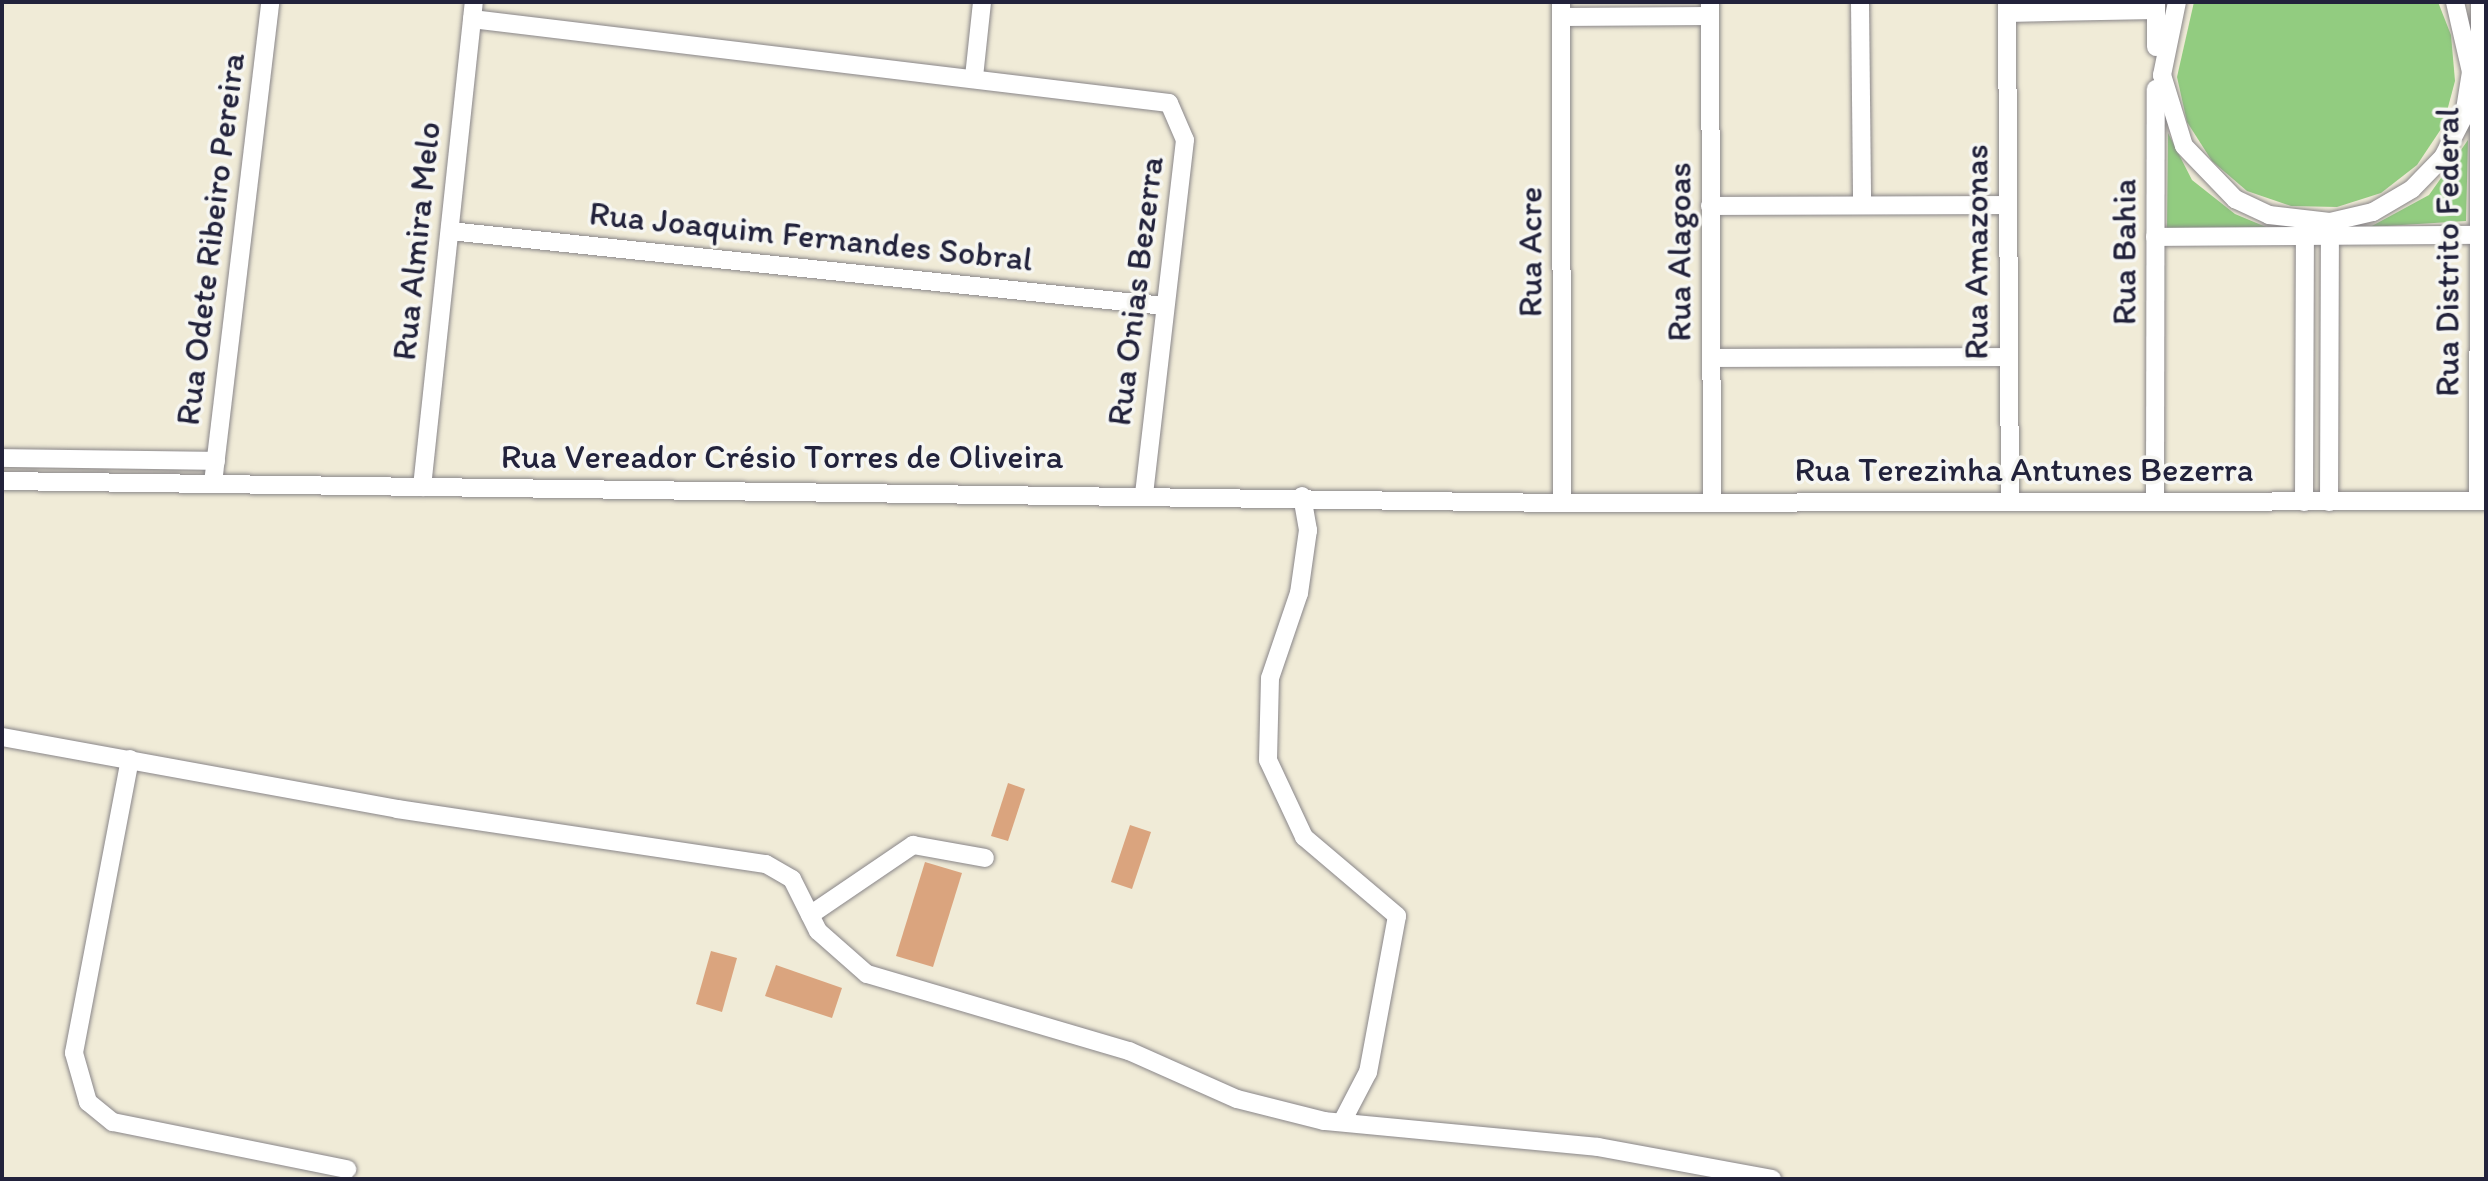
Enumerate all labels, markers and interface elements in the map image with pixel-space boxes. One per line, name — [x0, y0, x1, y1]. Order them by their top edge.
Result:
street label: Rua Odete Ribeiro Pereira — [167, 52, 253, 426]
street label: Rua Distrito Federal — [2427, 107, 2467, 397]
street label: Rua Almira Melo — [383, 120, 449, 362]
street label: Rua Amazonas — [1956, 144, 1996, 360]
street label: Rua Onias Bezerra — [1098, 155, 1172, 427]
street label: Rua Alagoas — [1659, 162, 1699, 342]
street label: Rua Bahia — [2104, 178, 2144, 326]
street label: Rua Acre — [1510, 187, 1550, 317]
street label: Rua Joaquim Fernandes Sobral — [587, 192, 1035, 280]
street label: Rua Vereador Crésio Torres de Oliveira — [503, 437, 1061, 477]
street label: Rua Terezinha Antunes Bezerra — [1796, 450, 2252, 490]

